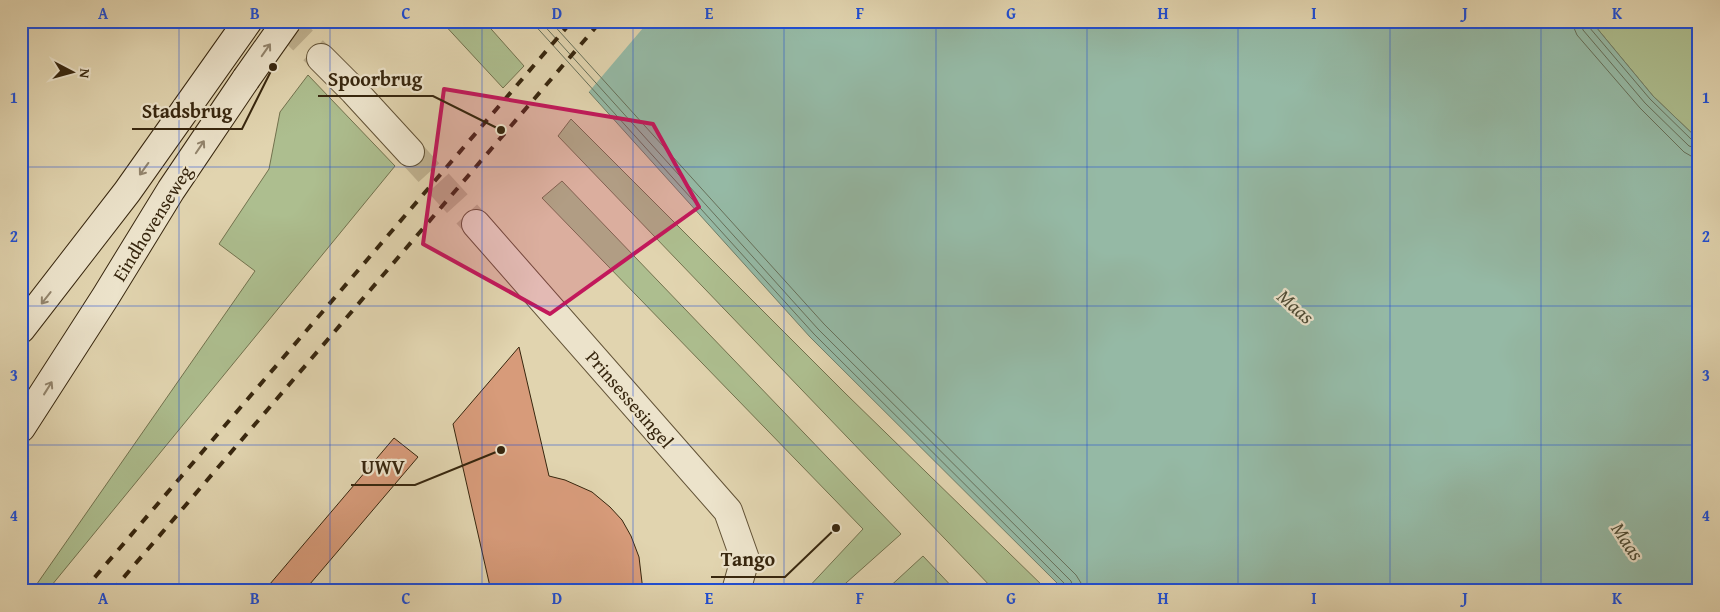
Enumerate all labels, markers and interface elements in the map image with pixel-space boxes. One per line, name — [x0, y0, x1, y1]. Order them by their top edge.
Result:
text: A — [98, 1, 109, 25]
text: B — [250, 1, 260, 25]
text: C — [401, 1, 411, 25]
text: D — [552, 1, 562, 25]
text: E — [705, 1, 714, 25]
text: F — [856, 1, 864, 25]
text: G — [1006, 1, 1016, 25]
text: H — [1157, 1, 1169, 25]
text: I — [1311, 1, 1317, 25]
text: J — [1459, 1, 1468, 25]
text: K — [1612, 1, 1623, 25]
one-way arrow — [261, 44, 272, 57]
north arrow — [48, 48, 98, 98]
callout: Spoorbrug — [318, 61, 433, 96]
text: Spoorbrug — [328, 64, 423, 93]
text: N — [74, 68, 95, 80]
text: 1 — [10, 85, 18, 109]
text: 1 — [1702, 85, 1710, 109]
callout: Stadsbrug — [132, 94, 242, 129]
text: Stadsbrug — [142, 96, 233, 125]
one-way arrow — [195, 140, 205, 154]
street label: Eindhovenseweg — [105, 159, 199, 287]
one-way arrow — [139, 162, 149, 176]
text: 2 — [10, 224, 18, 248]
text: 2 — [1702, 224, 1710, 248]
water label: Maas — [1271, 282, 1321, 331]
one-way arrow — [40, 291, 51, 304]
street label: Prinsessesingel — [579, 344, 681, 454]
text: 3 — [10, 363, 18, 387]
text: 3 — [1702, 363, 1710, 387]
one-way arrow — [43, 381, 54, 395]
callout: UWV — [351, 450, 415, 485]
text: UWV — [361, 452, 406, 481]
text: 4 — [10, 503, 18, 527]
text: 4 — [1702, 503, 1710, 527]
water label: Maas — [1605, 516, 1652, 567]
callout: Tango — [711, 542, 785, 577]
text: Tango — [721, 544, 775, 573]
text: A — [98, 586, 109, 610]
text: B — [250, 586, 260, 610]
text: C — [401, 586, 411, 610]
text: D — [552, 586, 562, 610]
text: E — [705, 586, 714, 610]
text: F — [856, 586, 864, 610]
text: G — [1006, 586, 1016, 610]
text: H — [1157, 586, 1169, 610]
text: I — [1311, 586, 1317, 610]
text: J — [1459, 586, 1468, 610]
text: K — [1612, 586, 1623, 610]

